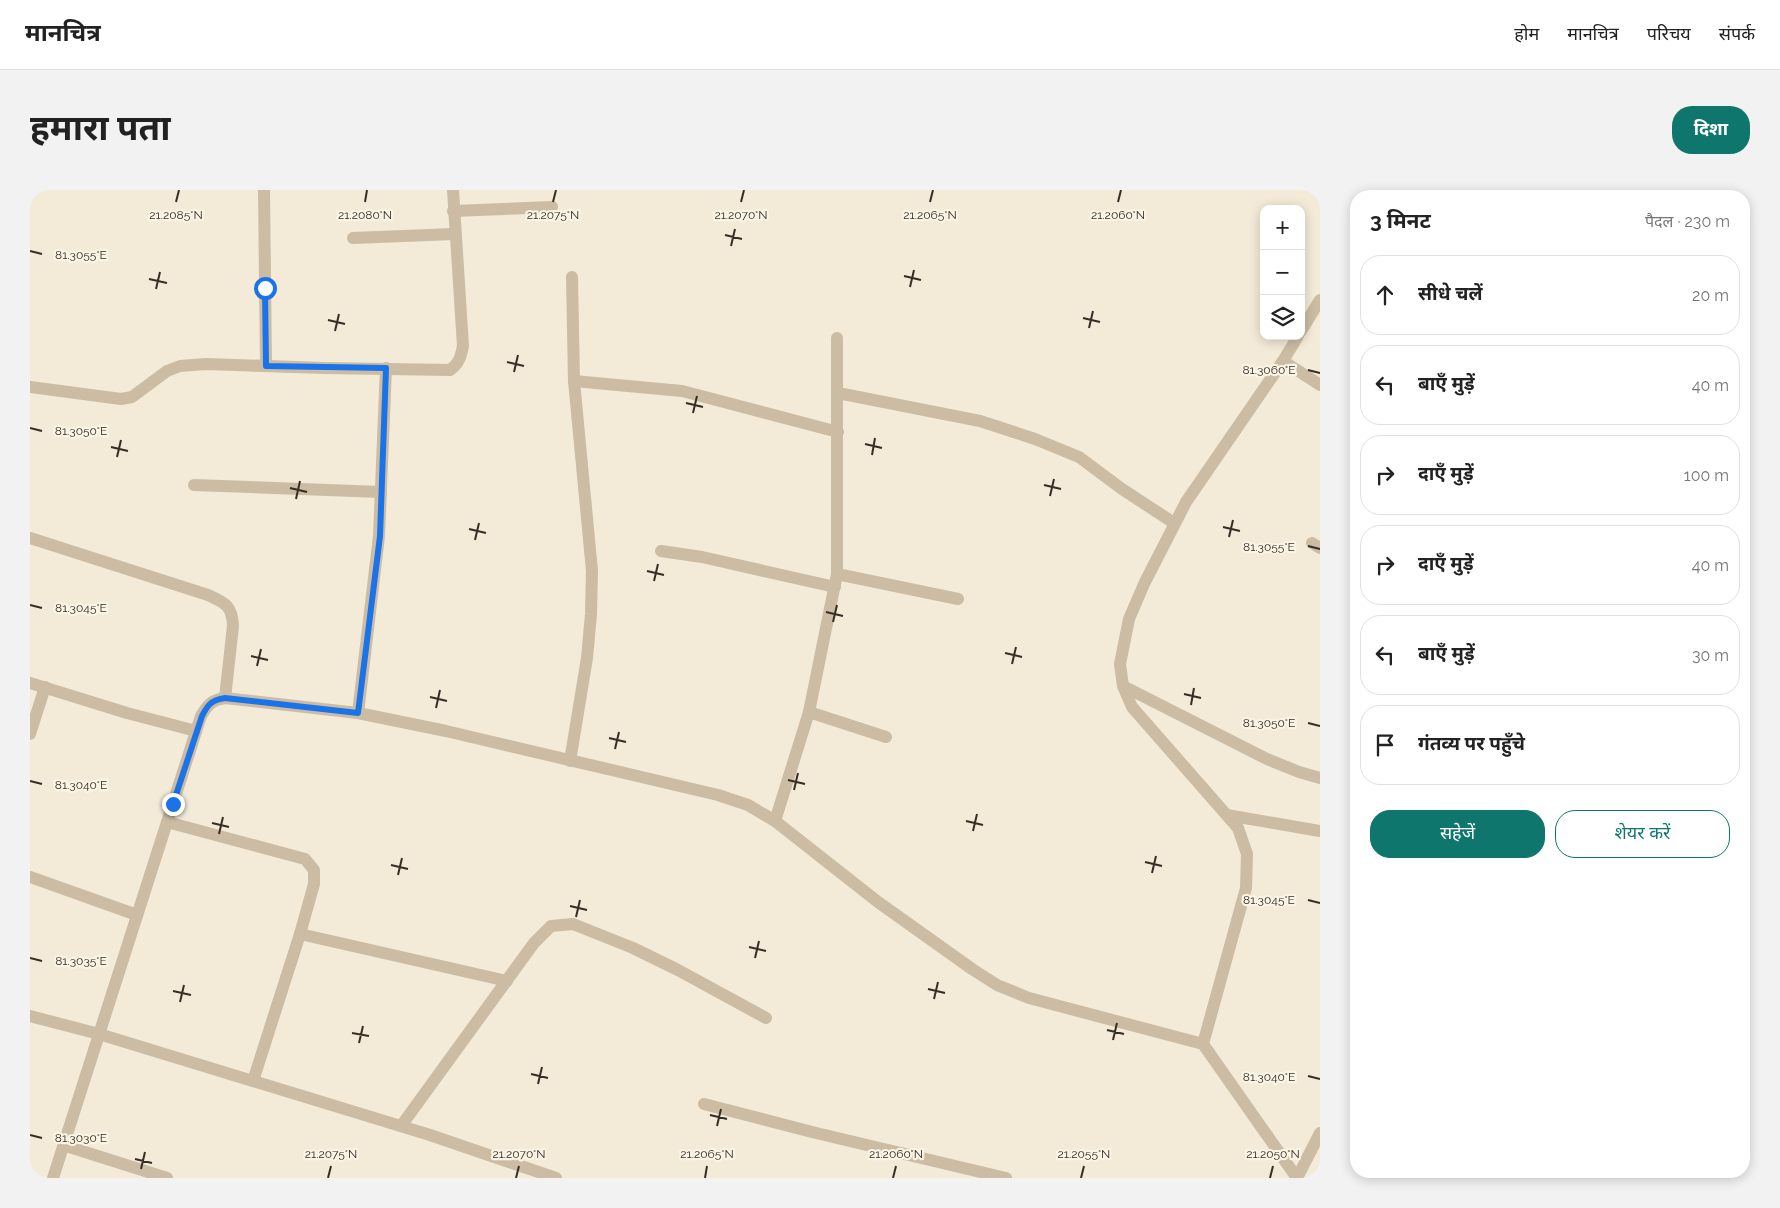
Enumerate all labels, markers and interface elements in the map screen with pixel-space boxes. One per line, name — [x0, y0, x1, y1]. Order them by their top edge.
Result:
text: मानचित्र — [25, 18, 101, 47]
text: होम — [1514, 23, 1539, 44]
text: मानचित्र — [1567, 23, 1619, 44]
text: परिचय — [1647, 23, 1691, 44]
text: संपर्क — [1719, 23, 1755, 44]
button: दिशा — [1672, 106, 1750, 154]
text: हमारा पता — [30, 107, 171, 148]
map controls — [1260, 205, 1305, 340]
button: + — [1260, 205, 1305, 250]
text: 21.2085°N — [149, 208, 203, 222]
text: 21.2080°N — [338, 208, 392, 222]
text: 21.2075°N — [527, 208, 579, 222]
text: 21.2070°N — [714, 208, 768, 222]
text: 21.2065°N — [903, 208, 957, 222]
text: 21.2060°N — [1091, 208, 1145, 222]
text: 3 मिनट — [1370, 208, 1431, 233]
text: पैदल · 230 m — [1645, 212, 1730, 231]
text: 81.3055°E — [55, 248, 107, 262]
button: − — [1260, 250, 1305, 295]
route start — [254, 277, 277, 300]
icon: ahead — [1371, 281, 1399, 309]
text: सीधे चलें — [1418, 282, 1482, 304]
text: 20 m — [1692, 286, 1729, 305]
button: layers — [1260, 295, 1305, 340]
text: 81.3060°E — [1242, 363, 1296, 377]
icon: left — [1371, 371, 1399, 399]
text: बाएँ मुड़ें — [1418, 372, 1475, 394]
text: 40 m — [1692, 376, 1729, 395]
text: 81.3050°E — [55, 424, 107, 438]
icon: right — [1371, 461, 1399, 489]
text: दाएँ मुड़ें — [1418, 462, 1474, 484]
text: 100 m — [1684, 466, 1729, 485]
text: 81.3055°E — [1243, 540, 1295, 554]
icon: right — [1371, 551, 1399, 579]
text: दाएँ मुड़ें — [1418, 552, 1474, 574]
text: 40 m — [1692, 556, 1729, 575]
text: 81.3045°E — [55, 601, 107, 615]
icon: left — [1371, 641, 1399, 669]
text: बाएँ मुड़ें — [1418, 642, 1475, 664]
text: 30 m — [1692, 646, 1729, 665]
text: 81.3050°E — [1243, 716, 1295, 730]
icon: arrive — [1371, 731, 1399, 759]
text: गंतव्य पर पहुँचे — [1418, 732, 1525, 754]
text: 81.3040°E — [55, 778, 107, 792]
route end — [162, 793, 185, 816]
button: सहेजें — [1370, 810, 1545, 858]
button: शेयर करें — [1555, 810, 1730, 858]
text: 81.3045°E — [1243, 893, 1295, 907]
text: 81.3035°E — [55, 954, 107, 968]
text: 81.3040°E — [1243, 1070, 1295, 1084]
text: 81.3030°E — [55, 1131, 107, 1145]
text: 21.2075°N — [305, 1147, 357, 1161]
text: 21.2070°N — [492, 1147, 546, 1161]
text: 21.2065°N — [680, 1147, 734, 1161]
text: 21.2060°N — [869, 1147, 923, 1161]
text: 21.2055°N — [1058, 1147, 1110, 1161]
text: 21.2050°N — [1246, 1147, 1300, 1161]

